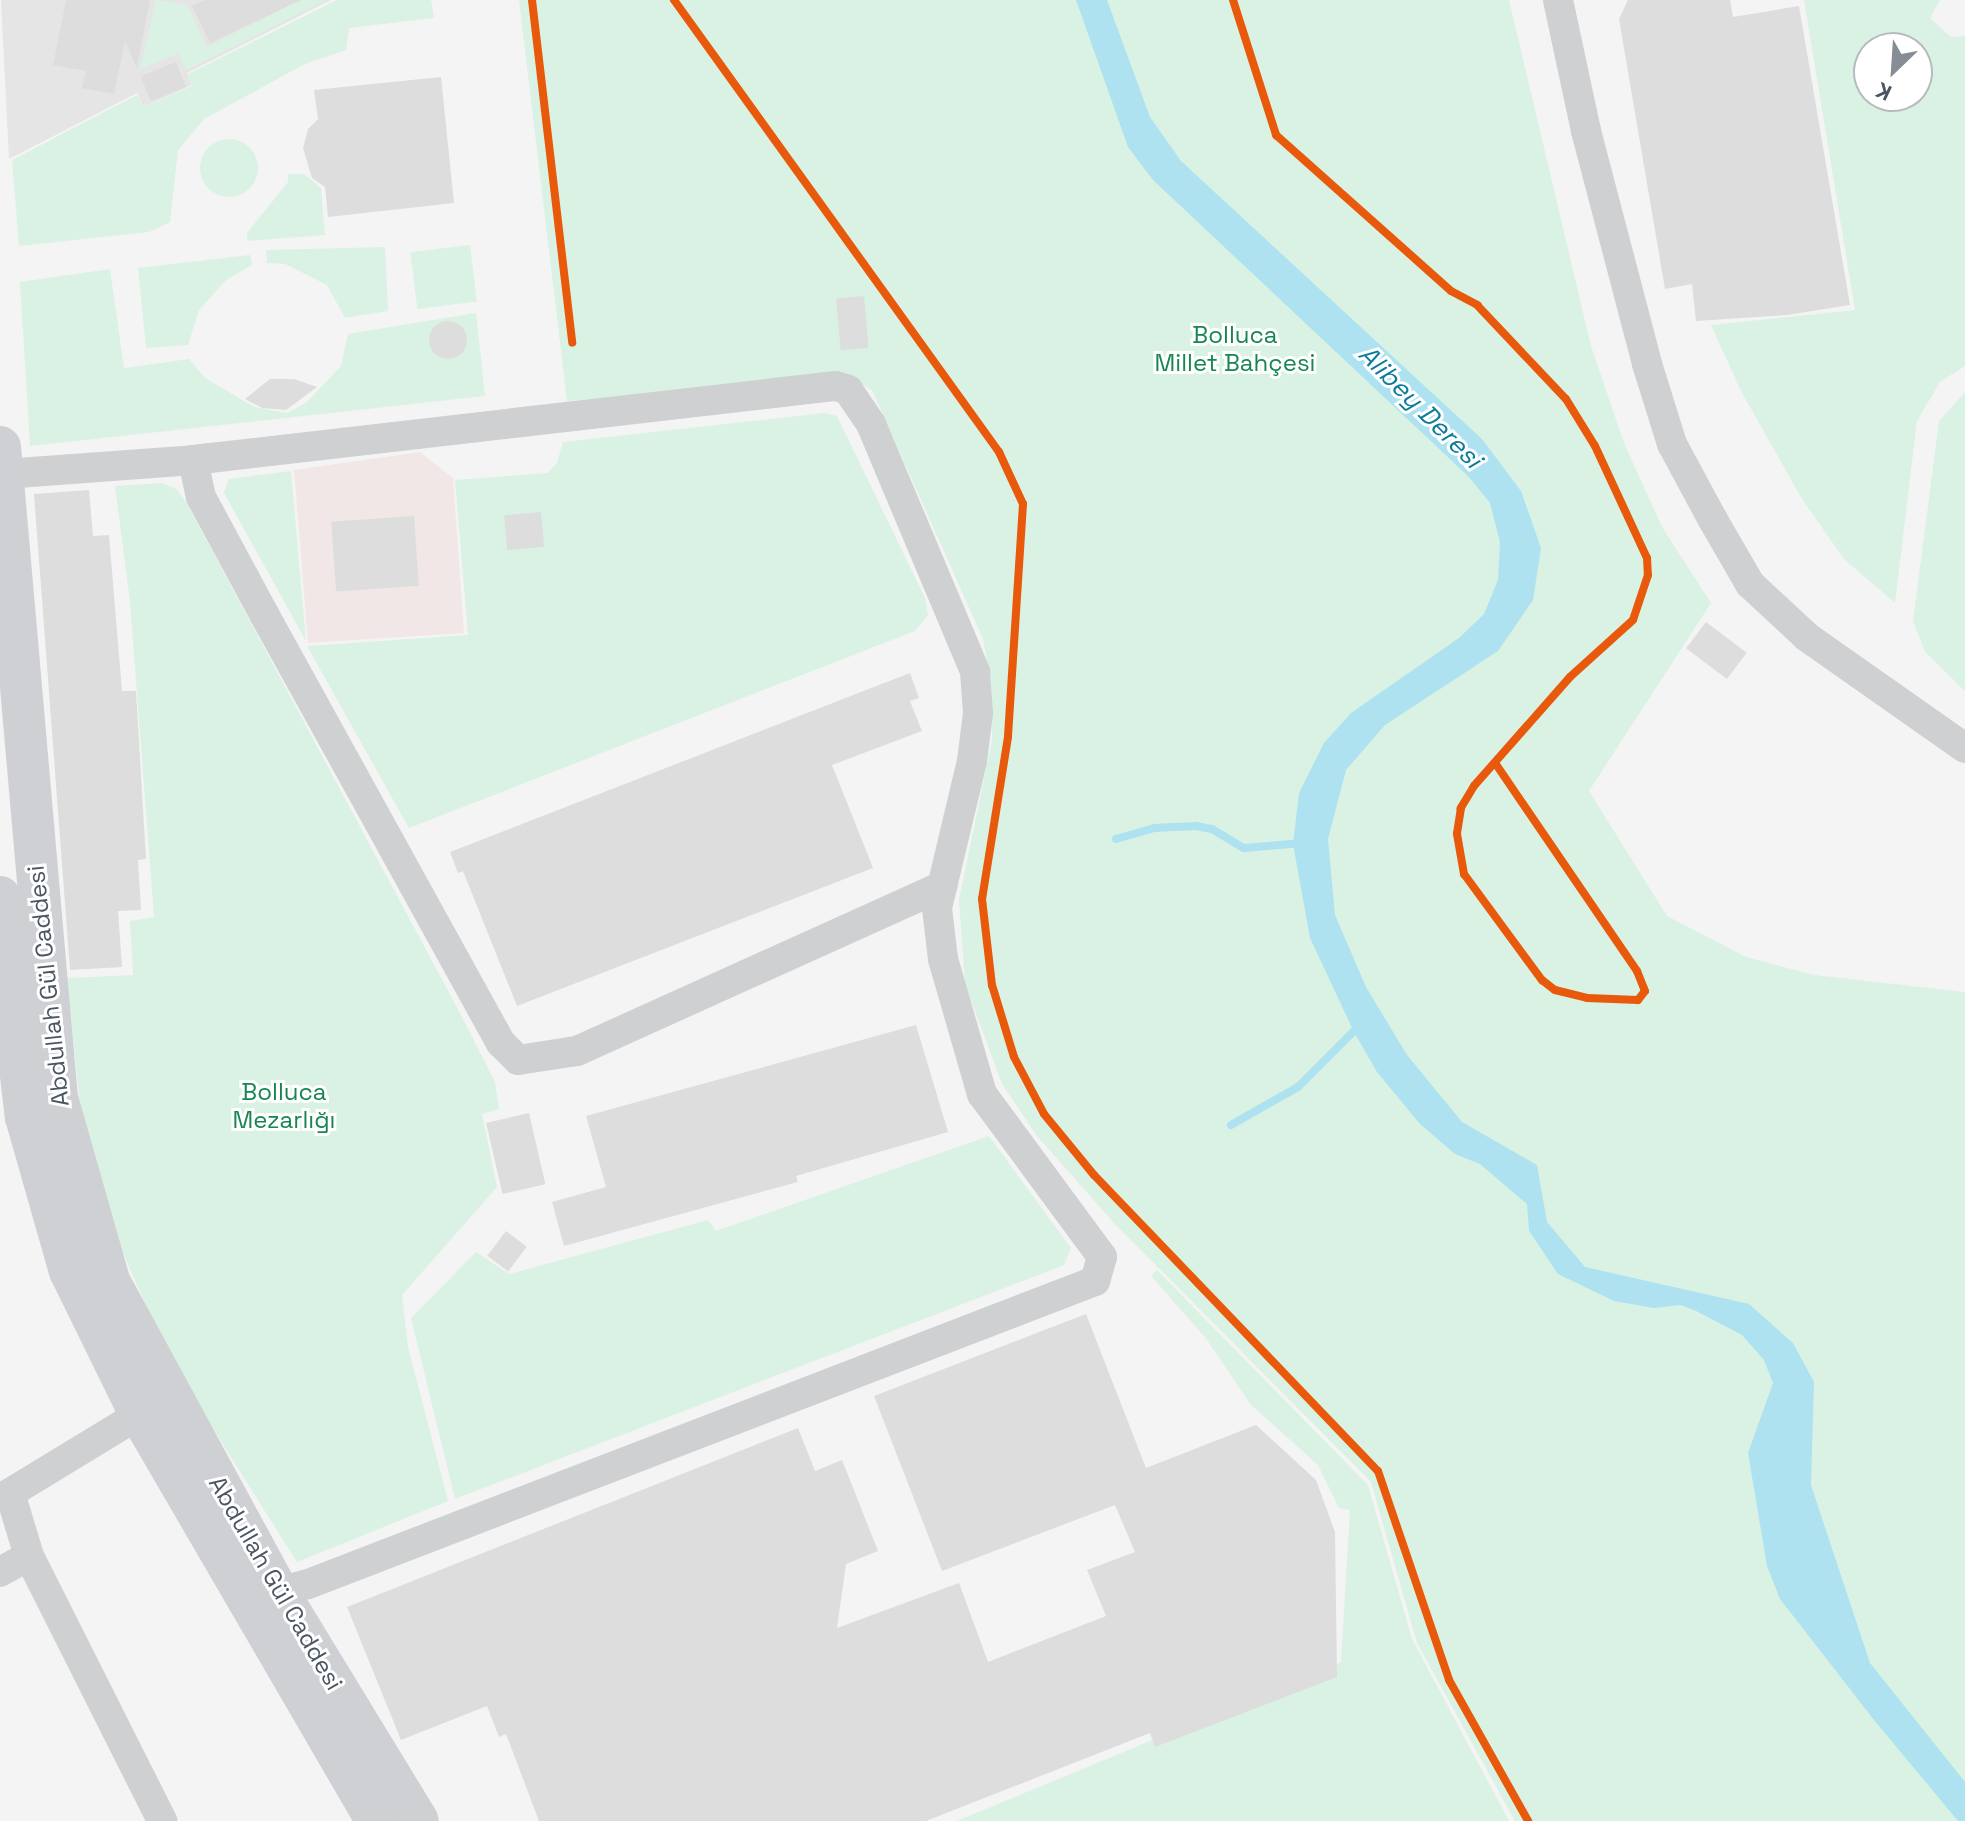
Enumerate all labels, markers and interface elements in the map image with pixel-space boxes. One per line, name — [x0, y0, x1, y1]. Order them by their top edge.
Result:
north arrow — [1853, 32, 1933, 112]
text: K — [1872, 76, 1896, 108]
park label: Bolluca Millet Bahçesi — [1155, 321, 1315, 377]
water label: Alibey Deresi — [1352, 339, 1488, 475]
street label: Abdullah Gül Caddesi — [21, 864, 75, 1108]
park label: Bolluca Mezarlığı — [233, 1078, 335, 1134]
street label: Abdullah Gül Caddesi — [203, 1471, 349, 1695]

